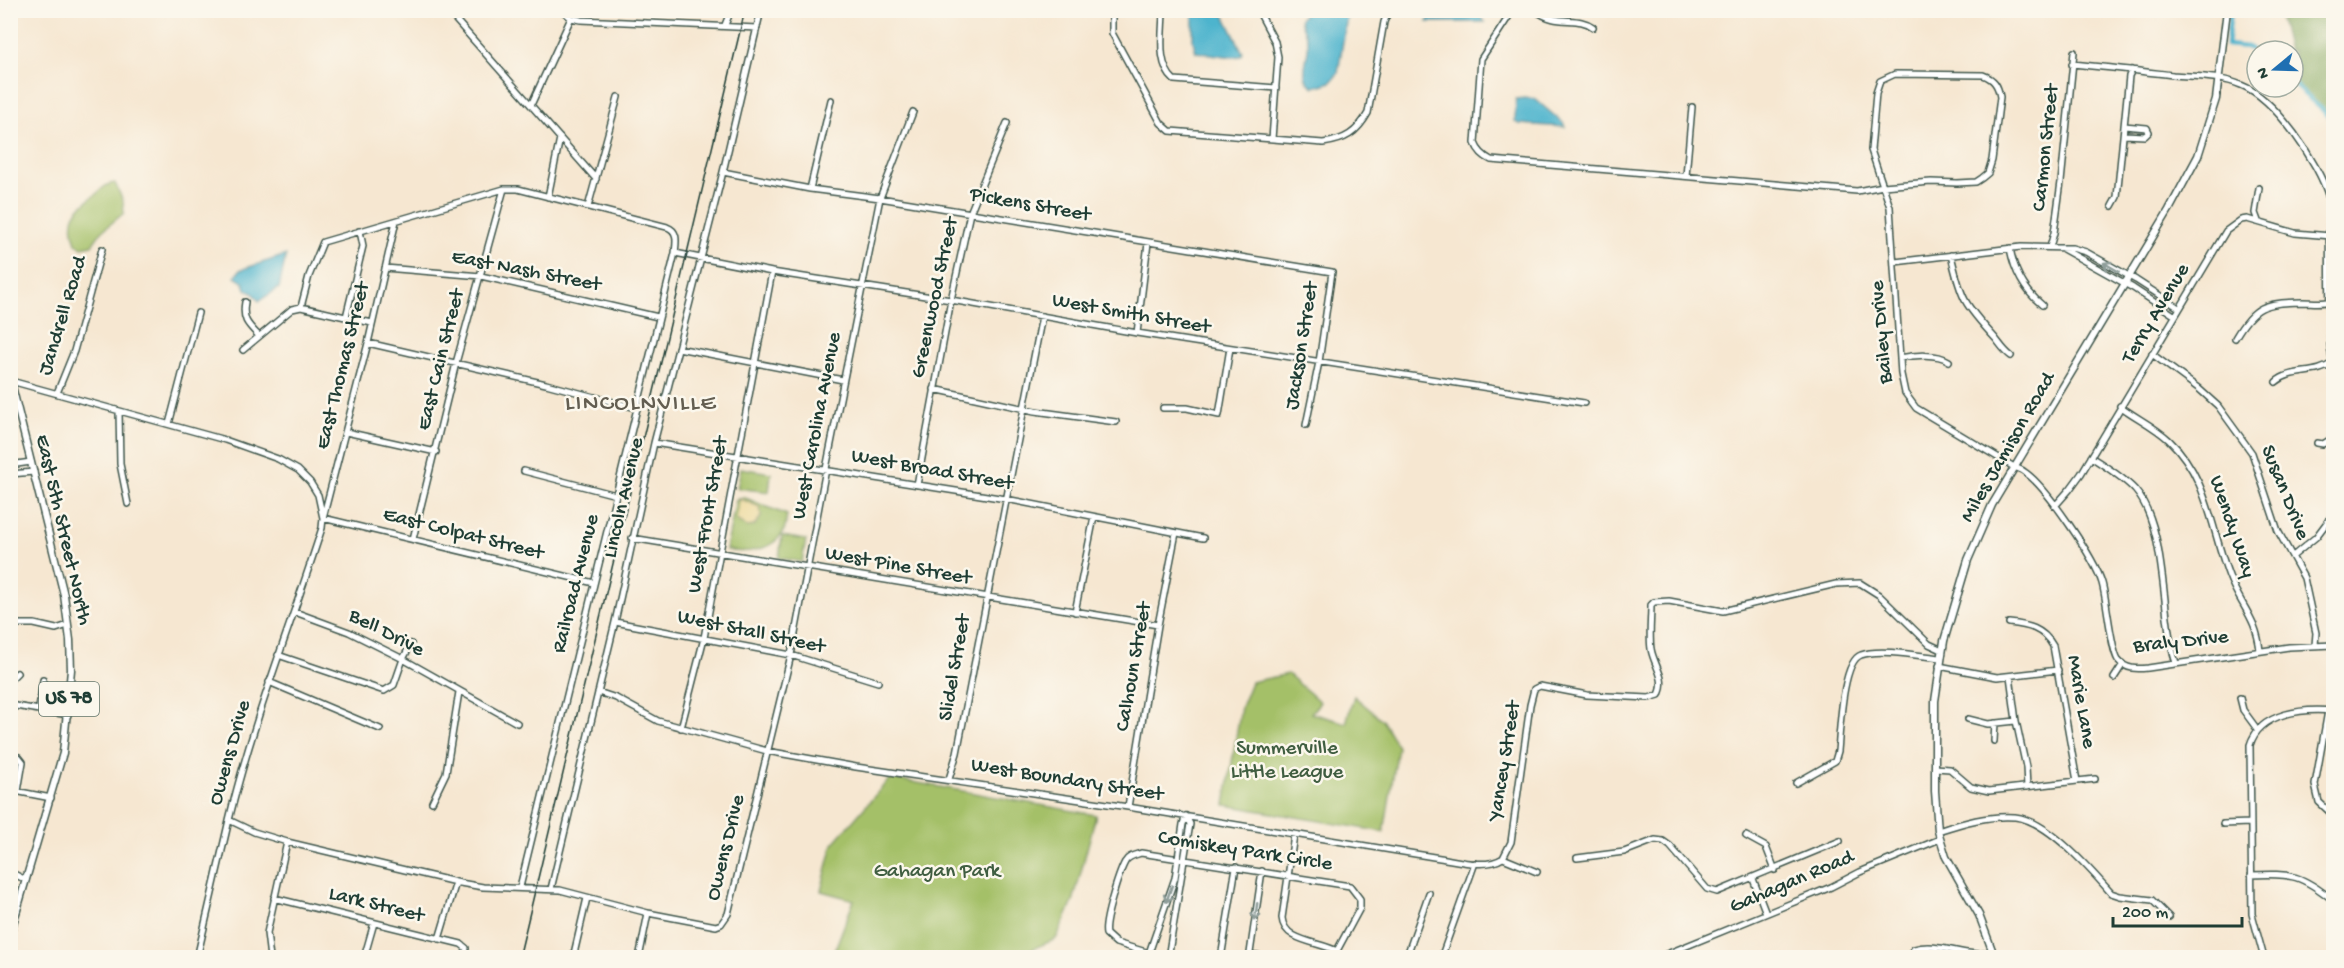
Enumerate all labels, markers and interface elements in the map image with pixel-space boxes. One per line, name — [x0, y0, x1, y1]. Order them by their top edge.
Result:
north arrow — [2245, 39, 2305, 99]
text: N — [2253, 64, 2275, 81]
street label: Carmon Street — [2028, 81, 2066, 213]
street label: Pickens Street — [967, 183, 1095, 229]
street label: Greenwood Street — [907, 213, 966, 381]
street label: East Nash Street — [449, 245, 605, 299]
street label: Jandrell Road — [34, 252, 94, 379]
street label: Terry Avenue — [2117, 258, 2197, 369]
one-way arrow — [2103, 260, 2120, 272]
street label: East Thomas Street — [311, 277, 377, 452]
street label: Jackson Street — [1281, 278, 1326, 412]
street label: Bailey Drive — [1866, 278, 1900, 386]
street label: East Cain Street — [412, 284, 472, 433]
street label: West Smith Street — [1050, 289, 1214, 342]
street label: West Carolina Avenue — [788, 329, 849, 522]
street label: Miles Jamison Road — [1956, 367, 2063, 527]
district label: LINCOLNVILLE — [565, 390, 717, 419]
street label: East 5th Street North — [28, 432, 96, 628]
street label: West Front Street — [683, 432, 735, 595]
street label: Lincoln Avenue — [599, 434, 651, 561]
street label: Susan Drive — [2254, 442, 2315, 545]
street label: West Broad Street — [849, 444, 1017, 498]
street label: Wendy Way — [2202, 473, 2260, 581]
street label: East Colpat Street — [380, 503, 548, 568]
street label: Railroad Avenue — [548, 511, 607, 656]
street label: West Pine Street — [823, 542, 975, 593]
street label: Calhoun Street — [1111, 598, 1159, 734]
street label: Bell Drive — [343, 604, 429, 664]
street label: West Stall Street — [675, 605, 829, 661]
street label: Slidel Street — [934, 610, 978, 723]
street label: Braly Drive — [2131, 625, 2231, 661]
street label: Marie Lane — [2060, 653, 2101, 752]
road number: US 78 — [39, 682, 99, 716]
street label: Owens Drive — [204, 696, 258, 808]
street label: Yancey Street — [1484, 697, 1528, 825]
park label: Summerville Little League — [1231, 737, 1344, 786]
street label: West Boundary Street — [969, 753, 1167, 809]
street label: Owens Drive — [702, 791, 752, 904]
street label: Comiskey Park Circle — [1156, 826, 1335, 878]
street label: Gahagan Road — [1726, 845, 1859, 920]
park label: Gahagan Park — [874, 860, 1003, 885]
street label: Lark Street — [326, 882, 428, 930]
one-way arrow — [1163, 884, 1174, 903]
scale bar — [2113, 890, 2242, 928]
one-way arrow — [1250, 902, 1261, 921]
text: 200 m — [2122, 903, 2169, 924]

